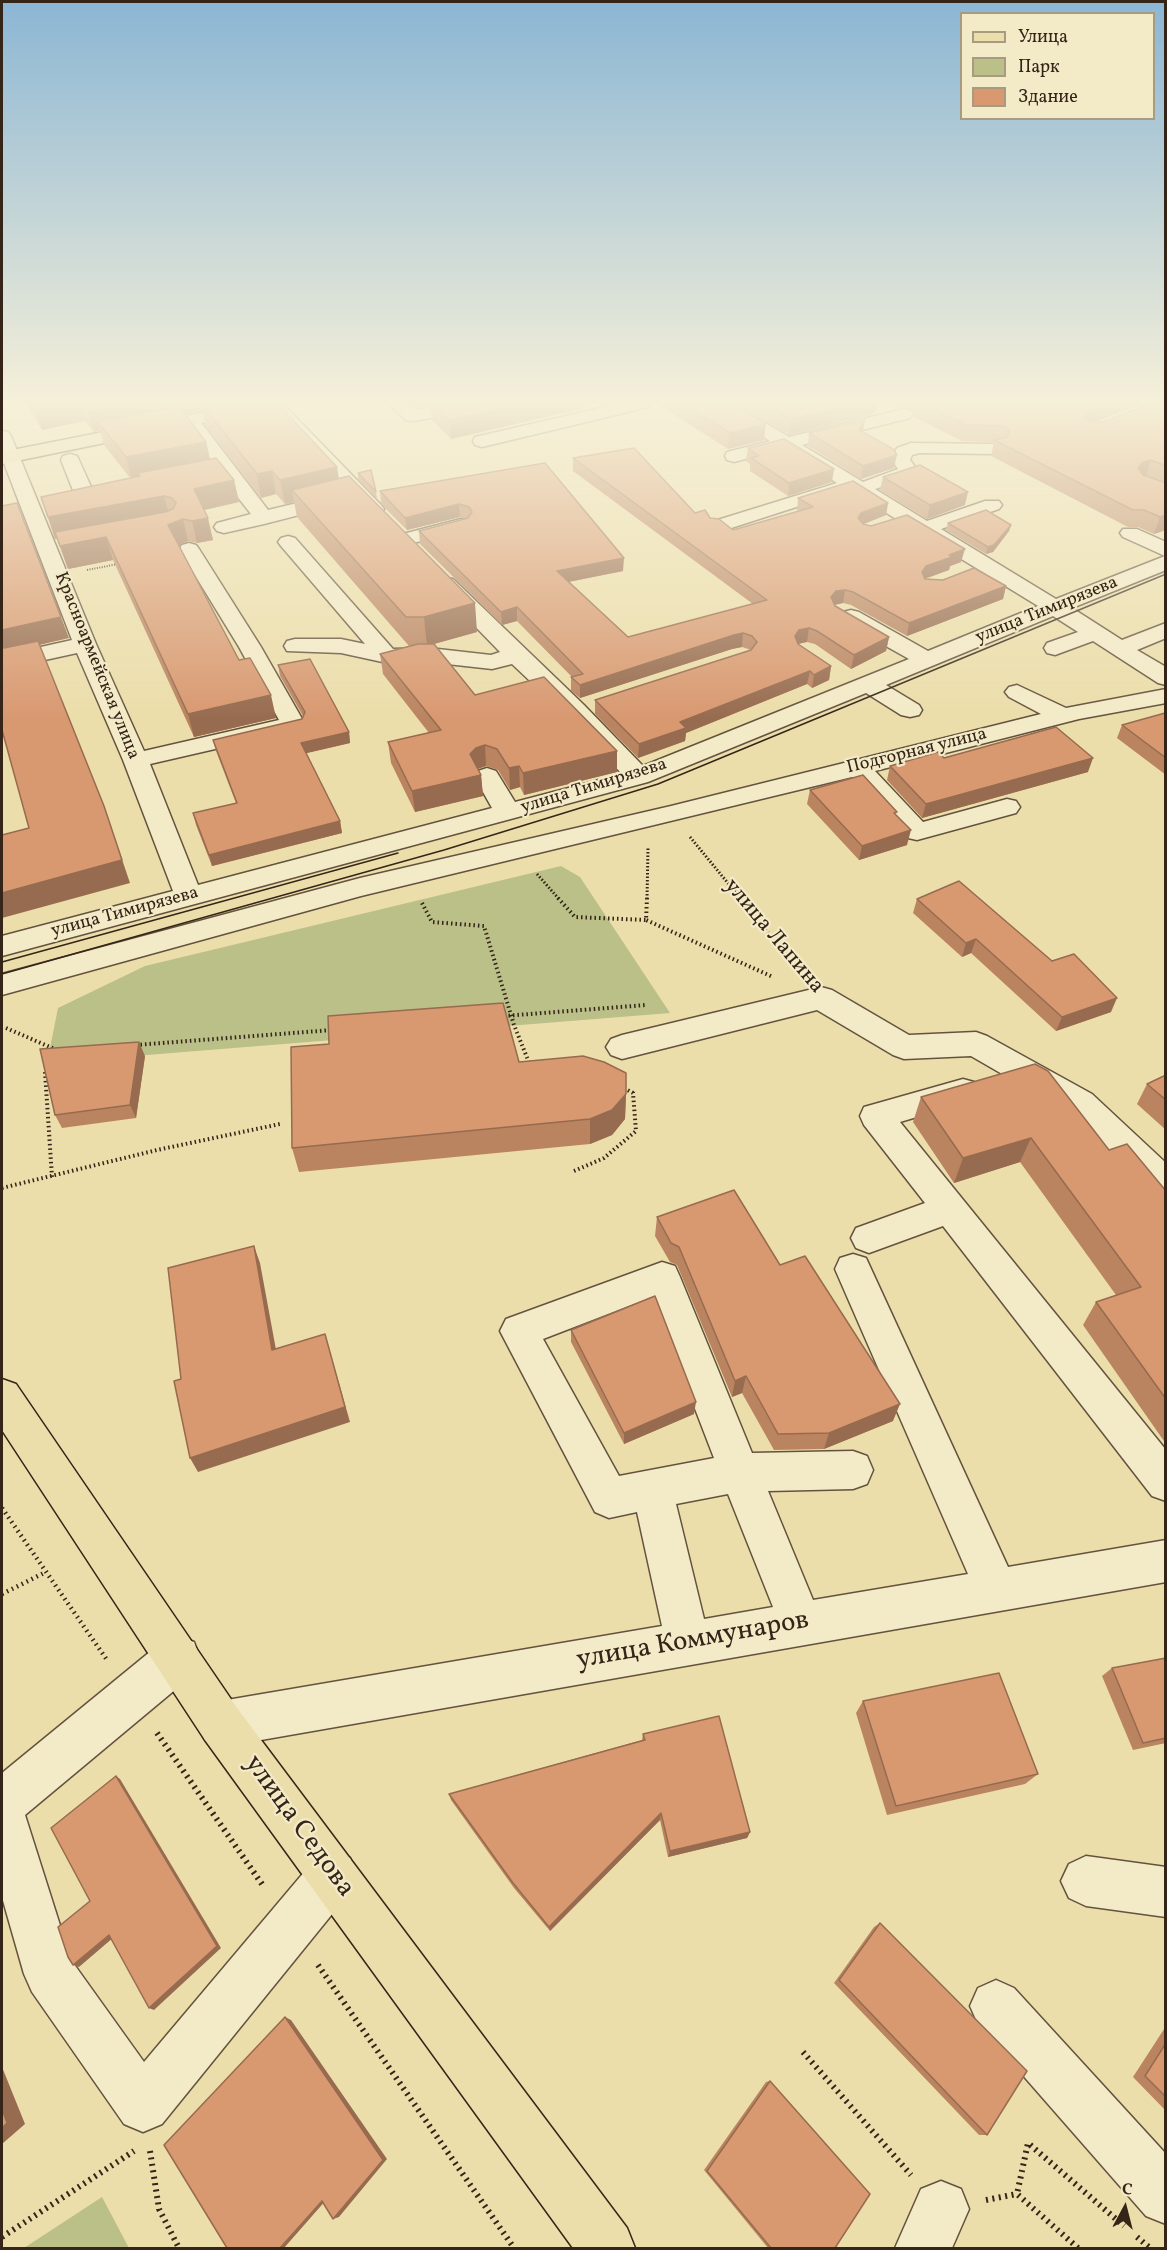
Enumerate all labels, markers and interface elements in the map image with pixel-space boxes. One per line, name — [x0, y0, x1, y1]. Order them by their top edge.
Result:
legend — [960, 12, 1155, 120]
text: Улица — [1018, 25, 1068, 50]
text: Парк — [1018, 55, 1060, 80]
text: Здание — [1018, 85, 1078, 110]
street label: Красноармейская улица — [49, 569, 143, 763]
street label: улица Тимирязева — [973, 573, 1121, 649]
street label: Подгорная улица — [845, 724, 989, 780]
street label: улица Тимирязева — [518, 754, 670, 820]
street label: улица Лапина — [717, 874, 829, 1000]
street label: улица Тимирязева — [49, 883, 201, 943]
street label: улица Коммунаров — [574, 1606, 812, 1678]
street label: улица Седова — [236, 1750, 360, 1904]
north arrow — [1095, 2178, 1155, 2238]
text: С — [1121, 2179, 1134, 2202]

